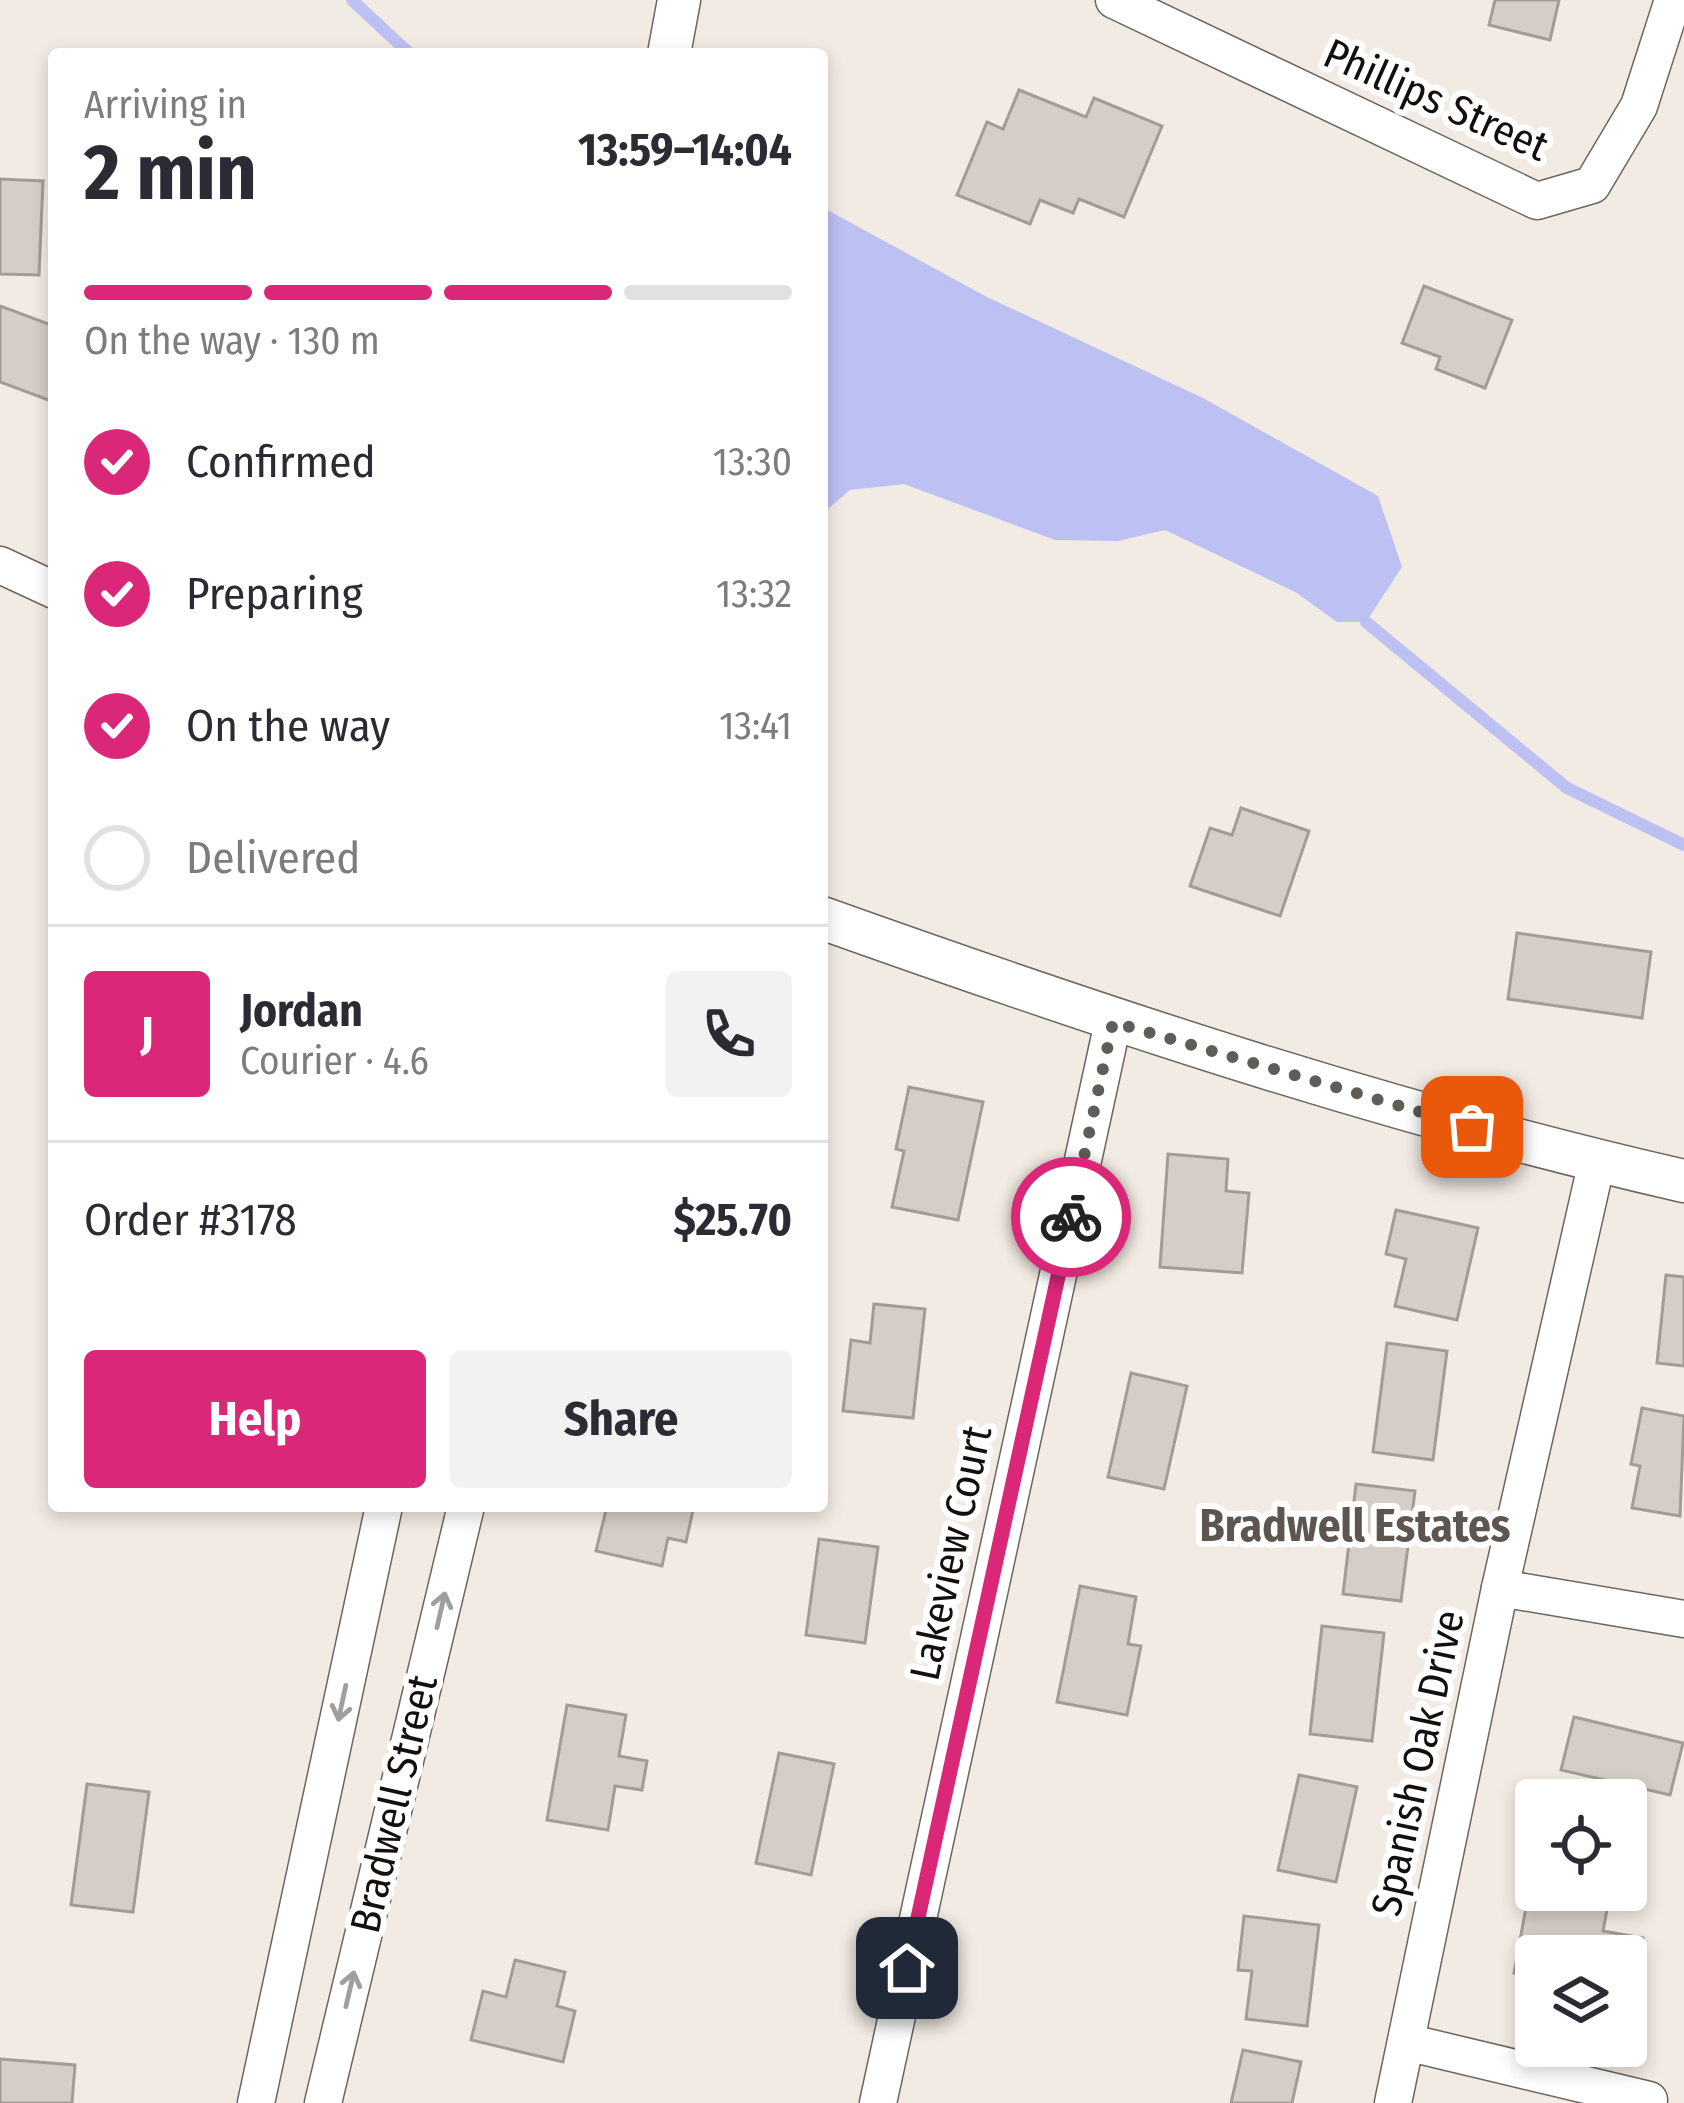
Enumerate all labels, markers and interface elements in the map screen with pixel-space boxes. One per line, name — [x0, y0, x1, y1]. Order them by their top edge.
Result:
street label: Phillips Street — [1316, 28, 1556, 172]
text: Arriving in — [84, 82, 247, 128]
text: 13:59–14:04 — [578, 123, 792, 177]
text: 2 min — [84, 126, 257, 220]
text: On the way · 130 m — [84, 318, 380, 364]
icon: check — [84, 429, 150, 495]
text: Confirmed — [186, 435, 376, 489]
text: 13:30 — [713, 439, 792, 485]
icon: check — [84, 561, 150, 627]
text: Preparing — [186, 567, 363, 621]
text: 13:32 — [716, 571, 792, 617]
icon: check — [84, 693, 150, 759]
text: On the way — [186, 699, 390, 753]
text: 13:41 — [719, 703, 792, 749]
text: Delivered — [186, 831, 360, 885]
button: phone — [666, 971, 792, 1097]
text: Jordan — [240, 984, 363, 1038]
text: J — [140, 1007, 154, 1061]
text: Courier · 4.6 — [240, 1038, 429, 1084]
pin — [1421, 1076, 1523, 1178]
icon: bag — [1439, 1094, 1505, 1160]
courier — [1011, 1157, 1131, 1277]
icon: bike — [1038, 1184, 1104, 1250]
text: Order #3178 — [84, 1193, 297, 1247]
text: $25.70 — [673, 1193, 792, 1247]
button: Help — [84, 1350, 426, 1488]
button: Share — [450, 1350, 792, 1488]
street label: Lakeview Court — [900, 1421, 1002, 1685]
district label: Bradwell Estates — [1200, 1499, 1511, 1553]
one-way arrow — [431, 1591, 453, 1629]
street label: Spanish Oak Drive — [1361, 1606, 1475, 1920]
street label: Bradwell Street — [340, 1670, 448, 1938]
one-way arrow — [330, 1683, 353, 1721]
map controls — [1515, 1779, 1647, 2067]
button: locate — [1515, 1779, 1647, 1911]
pin — [856, 1917, 958, 2019]
icon: home — [874, 1935, 940, 2001]
button: layers — [1515, 1935, 1647, 2067]
one-way arrow — [340, 1971, 362, 2009]

